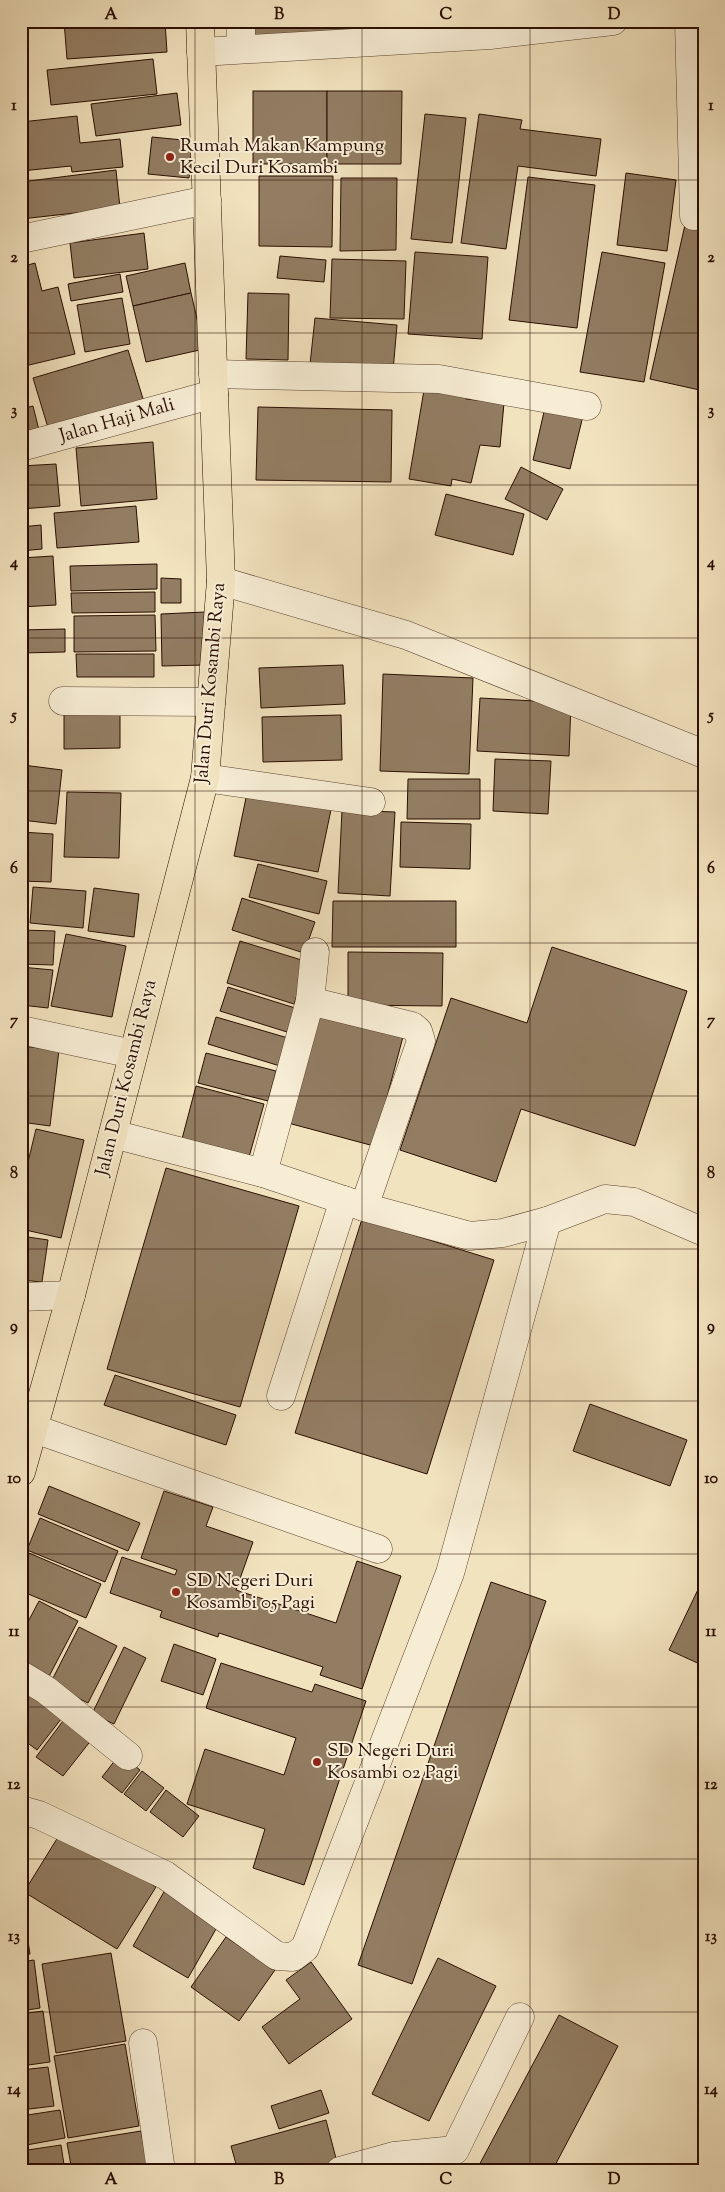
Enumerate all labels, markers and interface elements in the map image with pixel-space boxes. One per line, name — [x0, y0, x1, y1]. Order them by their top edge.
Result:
text: A — [105, 4, 118, 27]
text: B — [274, 4, 284, 27]
text: C — [440, 4, 453, 27]
text: D — [608, 4, 621, 27]
text: 1 — [11, 95, 17, 118]
text: 1 — [708, 95, 714, 118]
place label: Rumah Makan Kampung Kecil Duri Kosambi — [180, 133, 384, 182]
marker: Rumah Makan Kampung Kecil Duri Kosambi — [164, 151, 176, 163]
text: 2 — [10, 247, 18, 270]
text: 2 — [707, 247, 715, 270]
street label: Jalan Haji Mali — [55, 392, 178, 451]
text: 3 — [11, 400, 18, 423]
text: 3 — [708, 400, 715, 423]
text: 4 — [9, 552, 18, 575]
text: 4 — [706, 552, 715, 575]
street label: Jalan Duri Kosambi Raya — [189, 581, 233, 786]
text: 5 — [9, 705, 17, 728]
text: 5 — [706, 705, 714, 728]
text: 6 — [10, 858, 18, 881]
text: 6 — [707, 858, 715, 881]
street label: Jalan Duri Kosambi Raya — [89, 977, 165, 1180]
text: 7 — [10, 1010, 19, 1033]
text: 7 — [707, 1010, 716, 1033]
text: 8 — [10, 1163, 18, 1186]
text: 8 — [707, 1163, 715, 1186]
text: 9 — [10, 1316, 18, 1339]
text: 9 — [707, 1316, 715, 1339]
text: 10 — [7, 1468, 21, 1491]
text: 10 — [704, 1468, 718, 1491]
place label: SD Negeri Duri Kosambi 05 Pagi — [186, 1568, 315, 1617]
marker: SD Negeri Duri Kosambi 05 Pagi — [170, 1586, 182, 1598]
text: 11 — [9, 1621, 20, 1644]
text: 11 — [706, 1621, 717, 1644]
place label: SD Negeri Duri Kosambi 02 Pagi — [327, 1738, 458, 1787]
marker: SD Negeri Duri Kosambi 02 Pagi — [311, 1756, 323, 1768]
text: 12 — [8, 1774, 21, 1797]
text: 12 — [705, 1774, 718, 1797]
text: 13 — [8, 1926, 20, 1949]
text: 13 — [705, 1926, 717, 1949]
text: 14 — [7, 2079, 21, 2102]
text: 14 — [704, 2079, 718, 2102]
text: A — [105, 2169, 118, 2192]
text: B — [274, 2169, 284, 2192]
text: C — [440, 2169, 453, 2192]
text: D — [608, 2169, 621, 2192]

